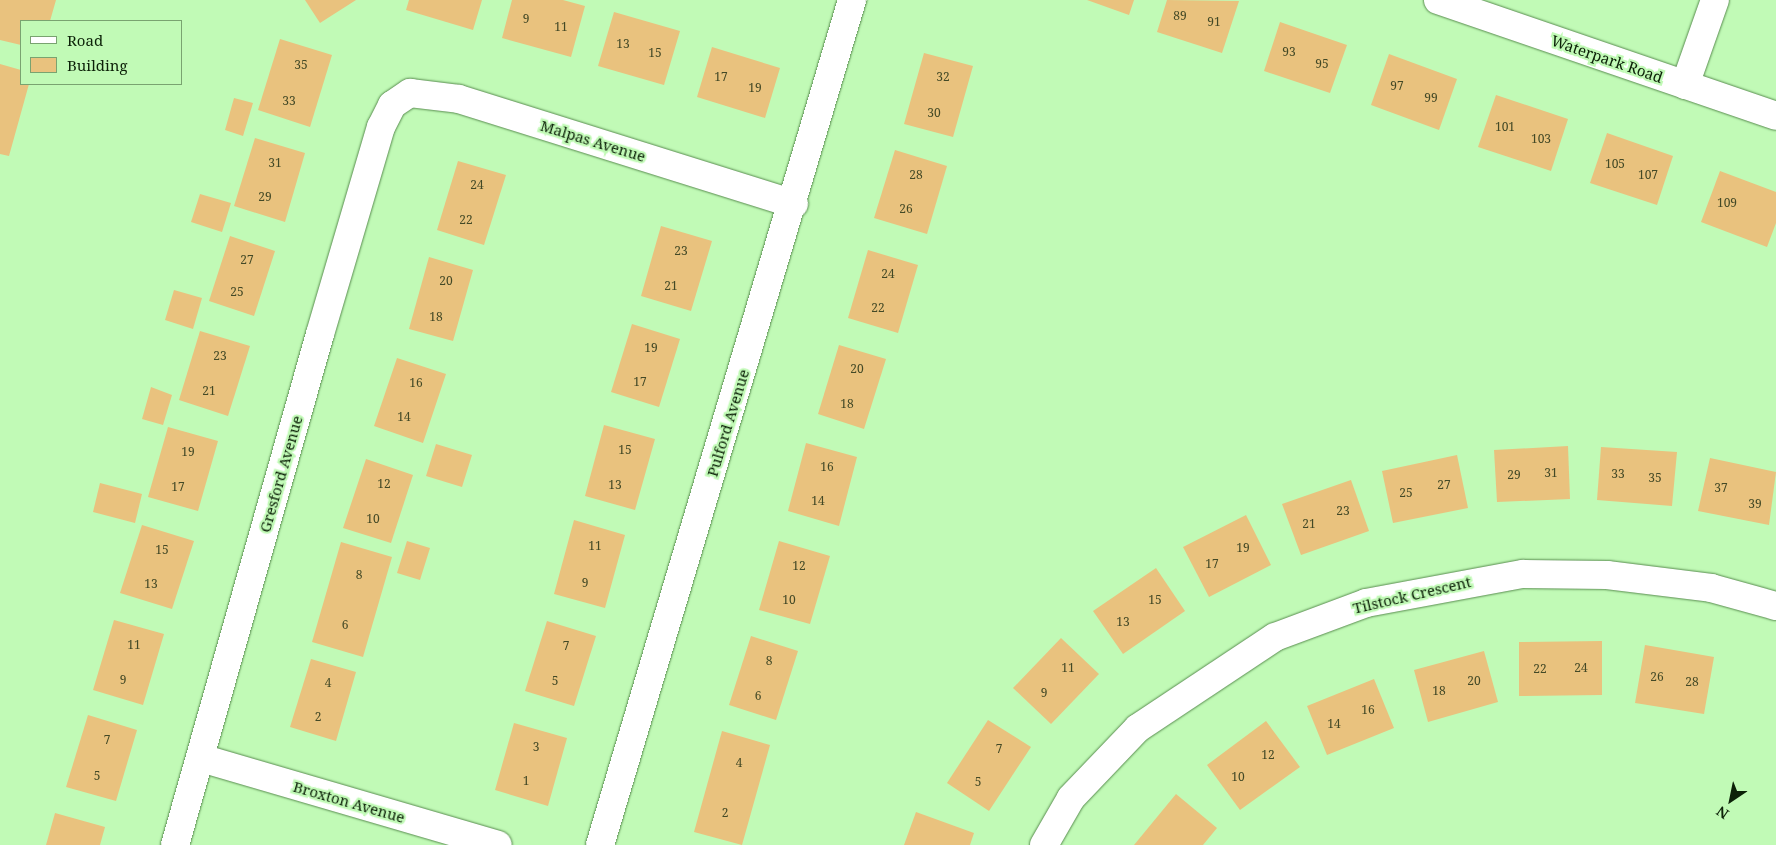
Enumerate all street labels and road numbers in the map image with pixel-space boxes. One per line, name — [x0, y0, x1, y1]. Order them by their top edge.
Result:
street label: Waterpark Road — [1549, 31, 1665, 87]
street label: Malpas Avenue — [538, 116, 648, 166]
street label: Pulford Avenue — [703, 367, 753, 479]
street label: Gresford Avenue — [256, 414, 306, 534]
street label: Tilstock Crescent — [1351, 573, 1473, 617]
street label: Broxton Avenue — [291, 777, 407, 827]

